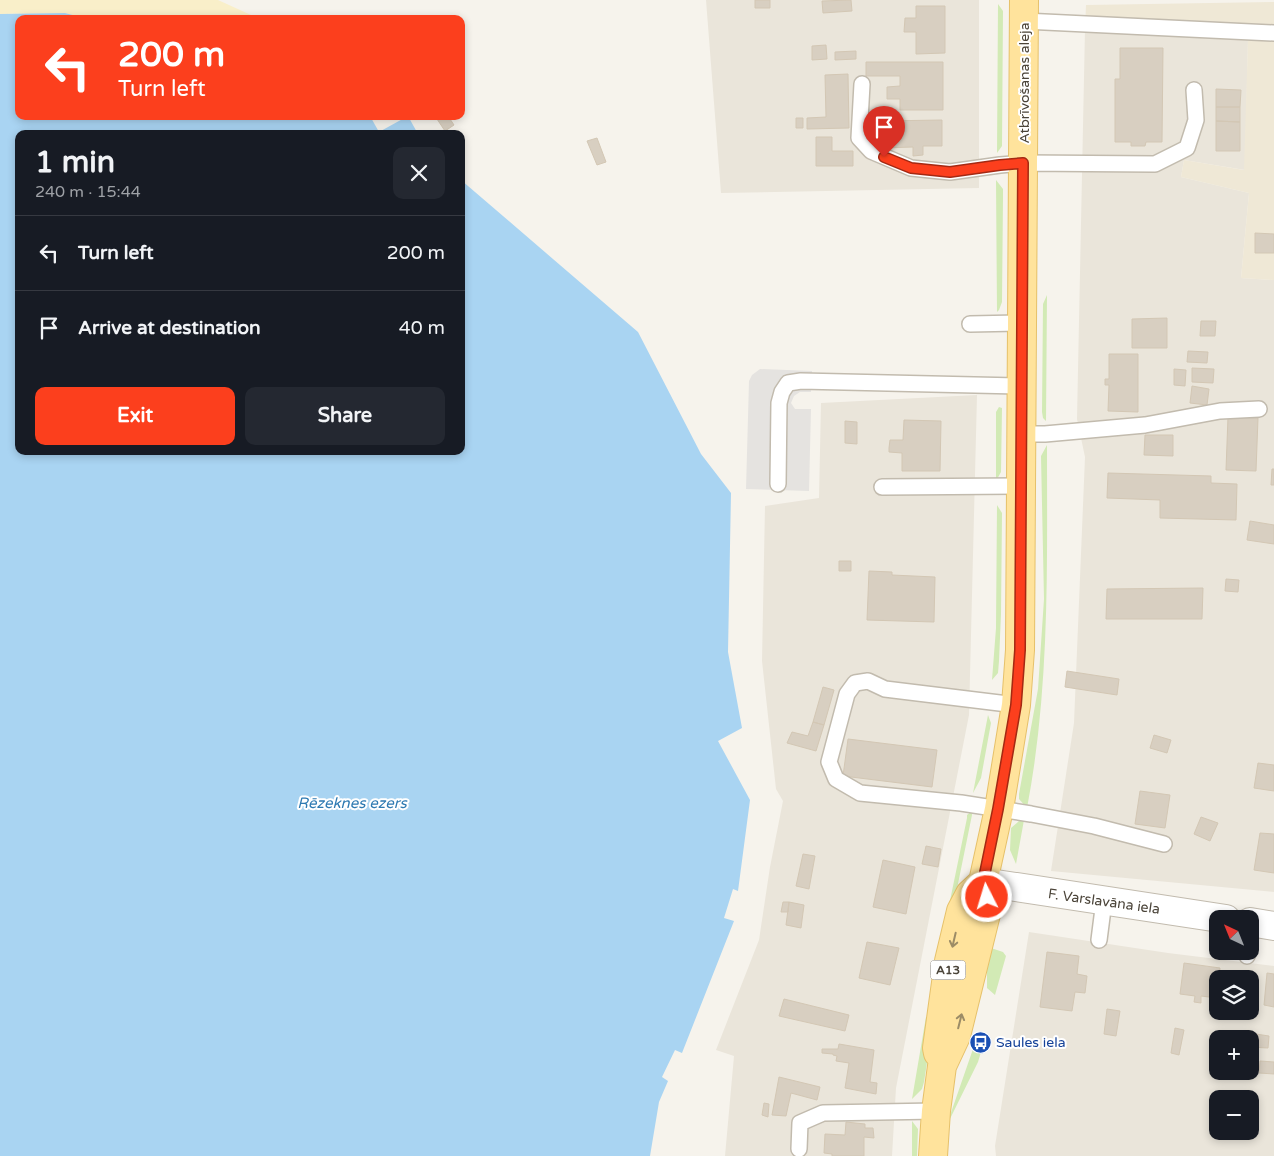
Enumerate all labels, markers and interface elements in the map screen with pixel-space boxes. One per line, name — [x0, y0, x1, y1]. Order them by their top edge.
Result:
street label: Atbrīvošanas aleja — [1016, 22, 1033, 144]
text: 200 m — [118, 34, 225, 76]
icon: left — [35, 35, 100, 100]
text: Turn left — [118, 76, 206, 102]
pin — [863, 106, 905, 157]
icon: arrive — [870, 113, 898, 141]
text: 1 min — [35, 144, 115, 181]
button: close — [393, 147, 445, 199]
text: 240 m · 15:44 — [35, 182, 141, 202]
icon: left — [35, 239, 63, 267]
text: Turn left — [78, 242, 154, 264]
text: 200 m — [387, 242, 445, 264]
icon: arrive — [35, 314, 63, 342]
text: Arrive at destination — [78, 317, 261, 339]
text: 40 m — [399, 317, 445, 339]
button: Exit — [35, 387, 235, 445]
button: Share — [245, 387, 445, 445]
water label: Rēzeknes ezers — [297, 794, 409, 812]
position arrow — [960, 870, 1012, 922]
street label: F. Varslavāna iela — [1047, 885, 1161, 918]
north arrow — [1209, 910, 1259, 960]
map controls — [1209, 910, 1259, 1140]
one-way arrow — [949, 931, 958, 947]
road number: A13 — [930, 960, 966, 980]
button: layers — [1209, 970, 1259, 1020]
one-way arrow — [956, 1014, 965, 1030]
bus stop icon: Saules iela — [968, 1030, 992, 1054]
button: + — [1209, 1030, 1259, 1080]
place label: Saules iela — [996, 1034, 1066, 1051]
button: − — [1209, 1090, 1259, 1140]

